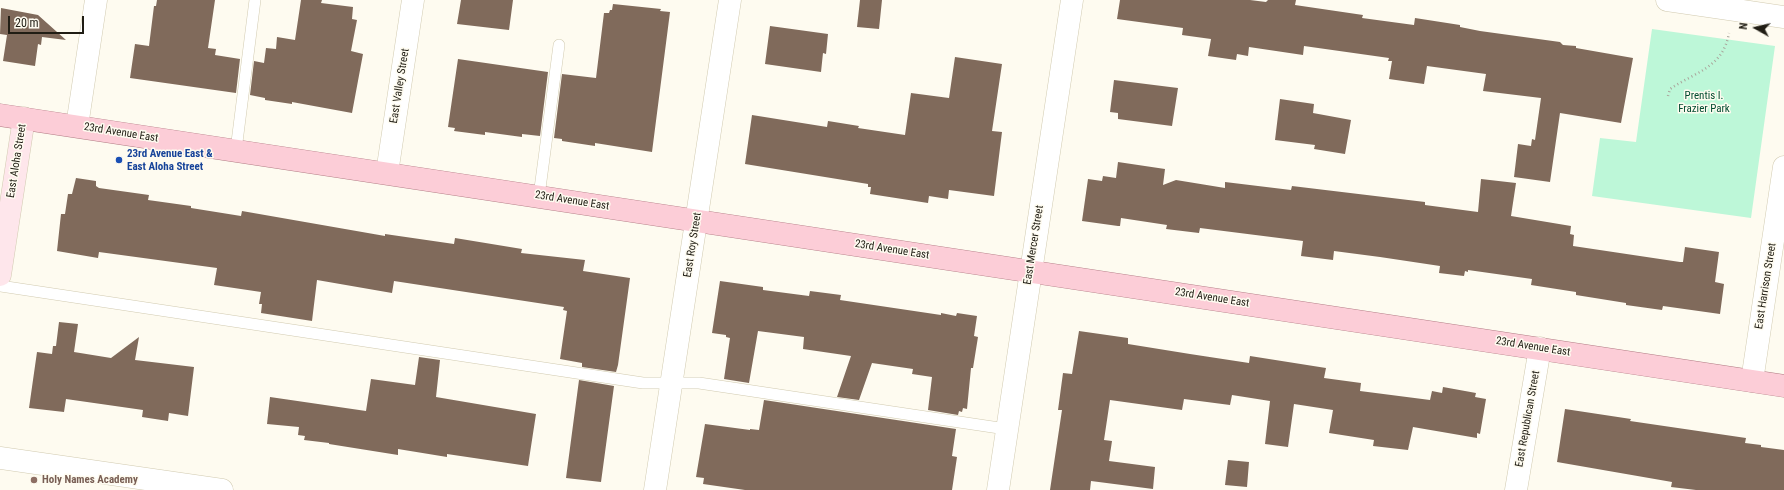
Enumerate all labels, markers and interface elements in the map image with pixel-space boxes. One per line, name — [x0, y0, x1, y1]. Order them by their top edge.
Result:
scale bar — [10, 8, 86, 34]
north arrow — [1736, 8, 1776, 48]
text: 20 m — [15, 16, 39, 30]
text: N — [1737, 22, 1751, 31]
street label: East Valley Street — [388, 48, 412, 124]
park label: Prentis I. Frazier Park — [1678, 89, 1730, 115]
street label: 23rd Avenue East — [83, 121, 159, 145]
street label: East Aloha Street — [5, 123, 29, 199]
place label: 23rd Avenue East & East Aloha Street — [127, 147, 213, 173]
marker: 23rd Avenue East & East Aloha Street — [114, 155, 124, 165]
street label: 23rd Avenue East — [534, 189, 610, 213]
street label: East Mercer Street — [1021, 204, 1047, 286]
street label: East Roy Street — [681, 212, 705, 278]
street label: 23rd Avenue East — [854, 238, 930, 262]
street label: East Harrison Street — [1753, 242, 1779, 330]
street label: 23rd Avenue East — [1174, 286, 1250, 310]
street label: 23rd Avenue East — [1495, 335, 1571, 359]
street label: East Republican Street — [1513, 370, 1543, 468]
place label: Holy Names Academy — [42, 473, 138, 487]
marker: Holy Names Academy — [29, 475, 39, 485]

